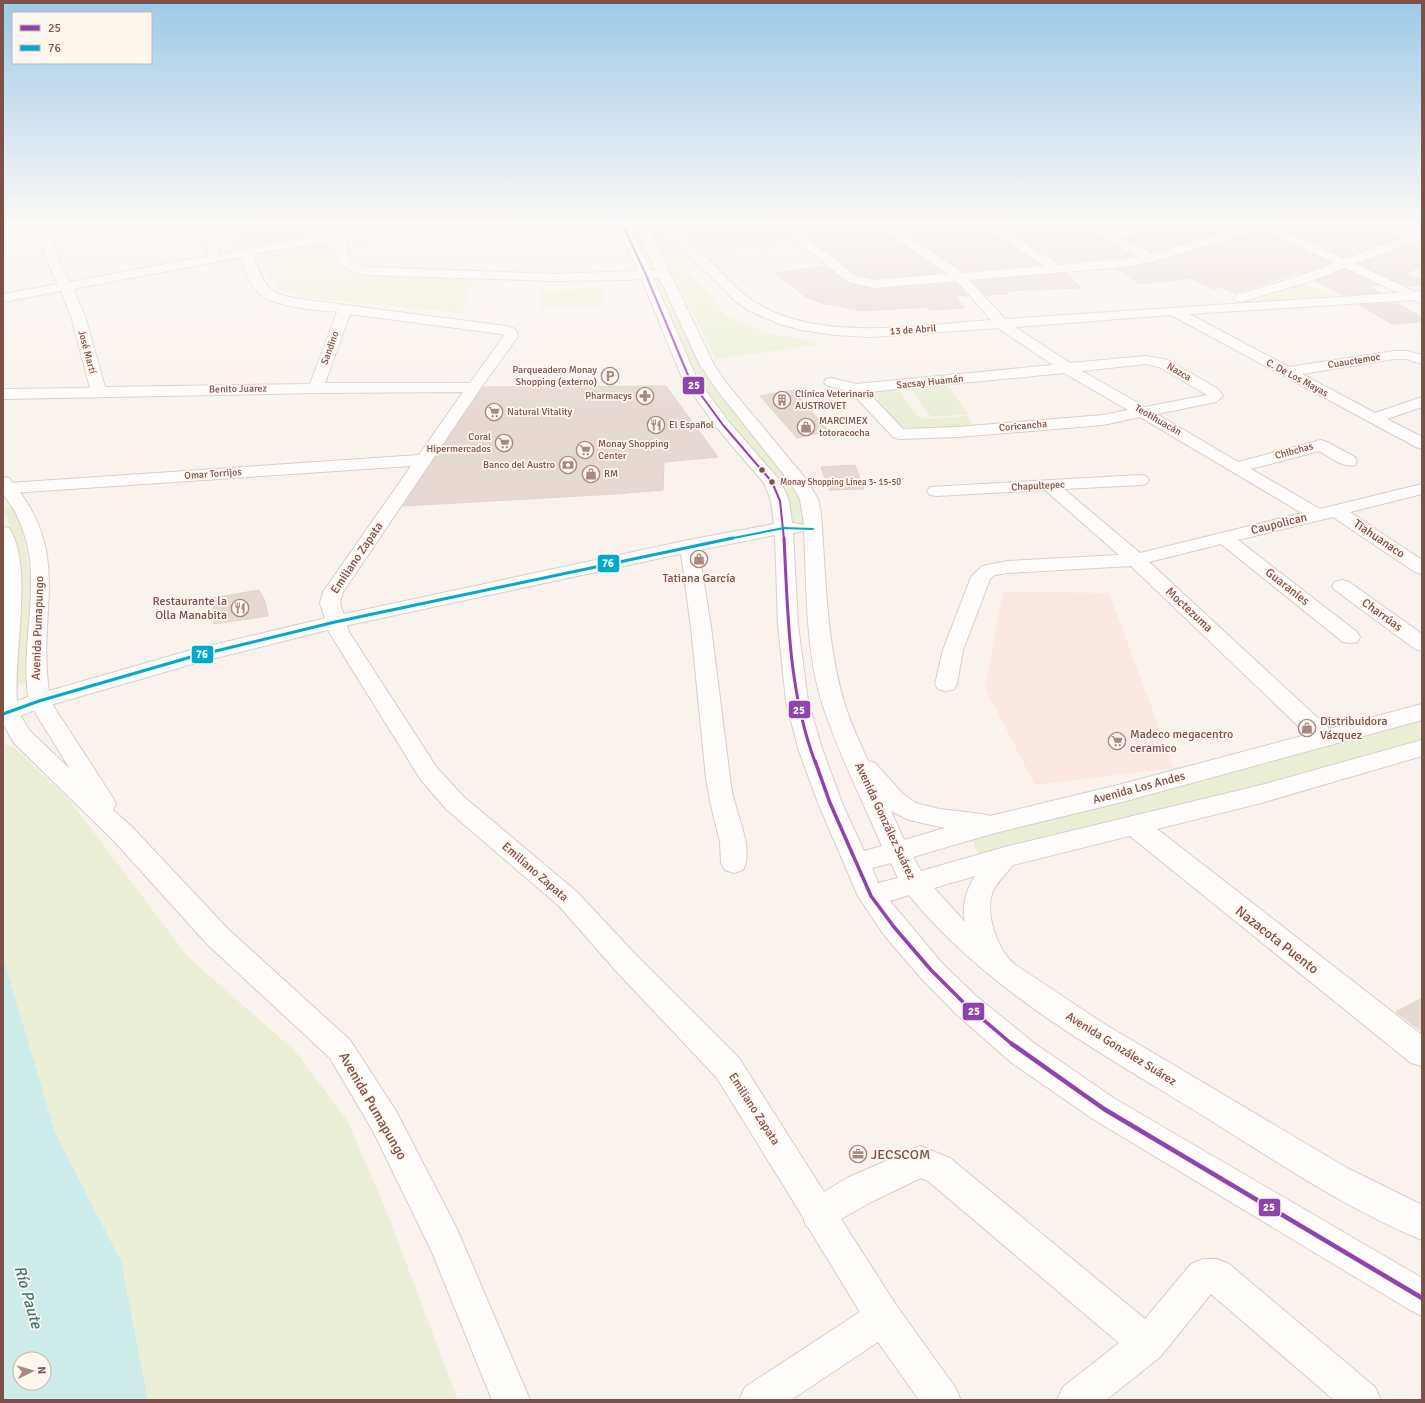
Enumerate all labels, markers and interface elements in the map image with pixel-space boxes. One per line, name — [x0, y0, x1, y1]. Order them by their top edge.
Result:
legend — [12, 12, 152, 64]
text: 25 — [48, 21, 61, 36]
text: 76 — [48, 41, 61, 56]
street label: 13 de Abril — [889, 322, 937, 338]
street label: José Martí — [75, 329, 99, 375]
street label: Sandino — [318, 330, 342, 366]
street label: Cuauctemoc — [1327, 351, 1381, 371]
street label: C. De Los Mayas — [1264, 357, 1331, 400]
street label: Nazca — [1165, 360, 1193, 384]
place label: Parqueadero Monay Shopping (externo) — [513, 364, 597, 388]
parking icon: Parqueadero Monay Shopping (externo) — [600, 366, 620, 386]
street label: Sacsay Huamán — [896, 373, 964, 391]
line badge: 25 — [682, 376, 705, 395]
text: 25 — [688, 379, 700, 392]
street label: Benito Juarez — [209, 382, 268, 396]
pharmacy icon: Pharmacys — [635, 386, 655, 406]
place label: Clínica Veterinaria AUSTROVET — [795, 388, 874, 412]
place label: Pharmacys — [585, 390, 633, 402]
building icon: Clínica Veterinaria AUSTROVET — [772, 390, 792, 410]
supermarket icon: Natural Vitality — [484, 402, 504, 422]
street label: Teotihuacán — [1133, 402, 1183, 438]
place label: Natural Vitality — [507, 406, 573, 418]
restaurant icon: El Español — [646, 415, 666, 435]
place label: MARCIMEX totoracocha — [819, 415, 870, 439]
shop icon: MARCIMEX totoracocha — [796, 417, 816, 437]
street label: Coricancha — [998, 418, 1048, 434]
place label: El Español — [669, 419, 714, 431]
place label: Coral Hipermercados — [426, 431, 492, 455]
supermarket icon: Coral Hipermercados — [494, 433, 514, 453]
place label: Monay Shopping Center — [598, 438, 669, 462]
supermarket icon: Monay Shopping Center — [575, 440, 595, 460]
street label: Chibchas — [1274, 440, 1315, 462]
bank icon: Banco del Austro — [558, 455, 578, 475]
place label: Banco del Austro — [483, 459, 555, 471]
shop icon: RM — [581, 464, 601, 484]
unlabelled marker — [757, 465, 767, 475]
street label: Omar Torrijos — [184, 466, 243, 482]
place label: RM — [604, 468, 618, 480]
marker: Monay Shopping Línea 3- 15-50 — [767, 477, 777, 487]
place label: Monay Shopping Línea 3- 15-50 — [780, 477, 901, 488]
street label: Chapultepec — [1011, 479, 1065, 493]
street label: Caupolican — [1249, 510, 1309, 538]
street label: Tiahuanaco — [1350, 516, 1408, 562]
street label: Emiliano Zapata — [328, 519, 386, 597]
shop icon: Tatiana García — [689, 549, 709, 569]
line badge: 76 — [597, 554, 620, 573]
text: 76 — [602, 557, 614, 570]
street label: Guaraníes — [1262, 565, 1312, 609]
place label: Tatiana García — [663, 571, 735, 586]
street label: Avenida Pumapungo — [29, 576, 47, 680]
street label: Moctezuma — [1162, 584, 1216, 636]
place label: Restaurante la Olla Manabita — [153, 594, 227, 623]
street label: Charrúas — [1359, 595, 1405, 635]
restaurant icon: Restaurante la Olla Manabita — [230, 598, 250, 618]
line badge: 76 — [191, 645, 214, 664]
text: 76 — [196, 648, 208, 661]
line badge: 25 — [788, 700, 811, 719]
text: 25 — [793, 704, 805, 717]
place label: Distribuidora Vázquez — [1320, 714, 1387, 743]
shop icon: Distribuidora Vázquez — [1297, 718, 1317, 738]
place label: Madeco megacentro ceramico — [1130, 727, 1233, 756]
supermarket icon: Madeco megacentro ceramico — [1107, 731, 1127, 751]
street label: Avenida González Suárez — [851, 760, 919, 882]
street label: Avenida Los Andes — [1091, 768, 1187, 808]
street label: Emiliano Zapata — [499, 839, 571, 905]
street label: Nazacota Puento — [1232, 902, 1322, 978]
line badge: 25 — [962, 1002, 985, 1021]
text: 25 — [968, 1005, 980, 1018]
street label: Avenida González Suárez — [1063, 1009, 1179, 1089]
street label: Avenida Pumapungo — [335, 1049, 411, 1163]
street label: Emiliano Zapata — [725, 1070, 783, 1148]
office icon: JECSCOM — [848, 1144, 868, 1164]
place label: JECSCOM — [871, 1146, 930, 1163]
line badge: 25 — [1258, 1198, 1281, 1217]
text: 25 — [1263, 1201, 1275, 1214]
water label: Río Paute — [9, 1263, 47, 1332]
north arrow — [12, 1351, 52, 1391]
text: N — [35, 1366, 48, 1375]

